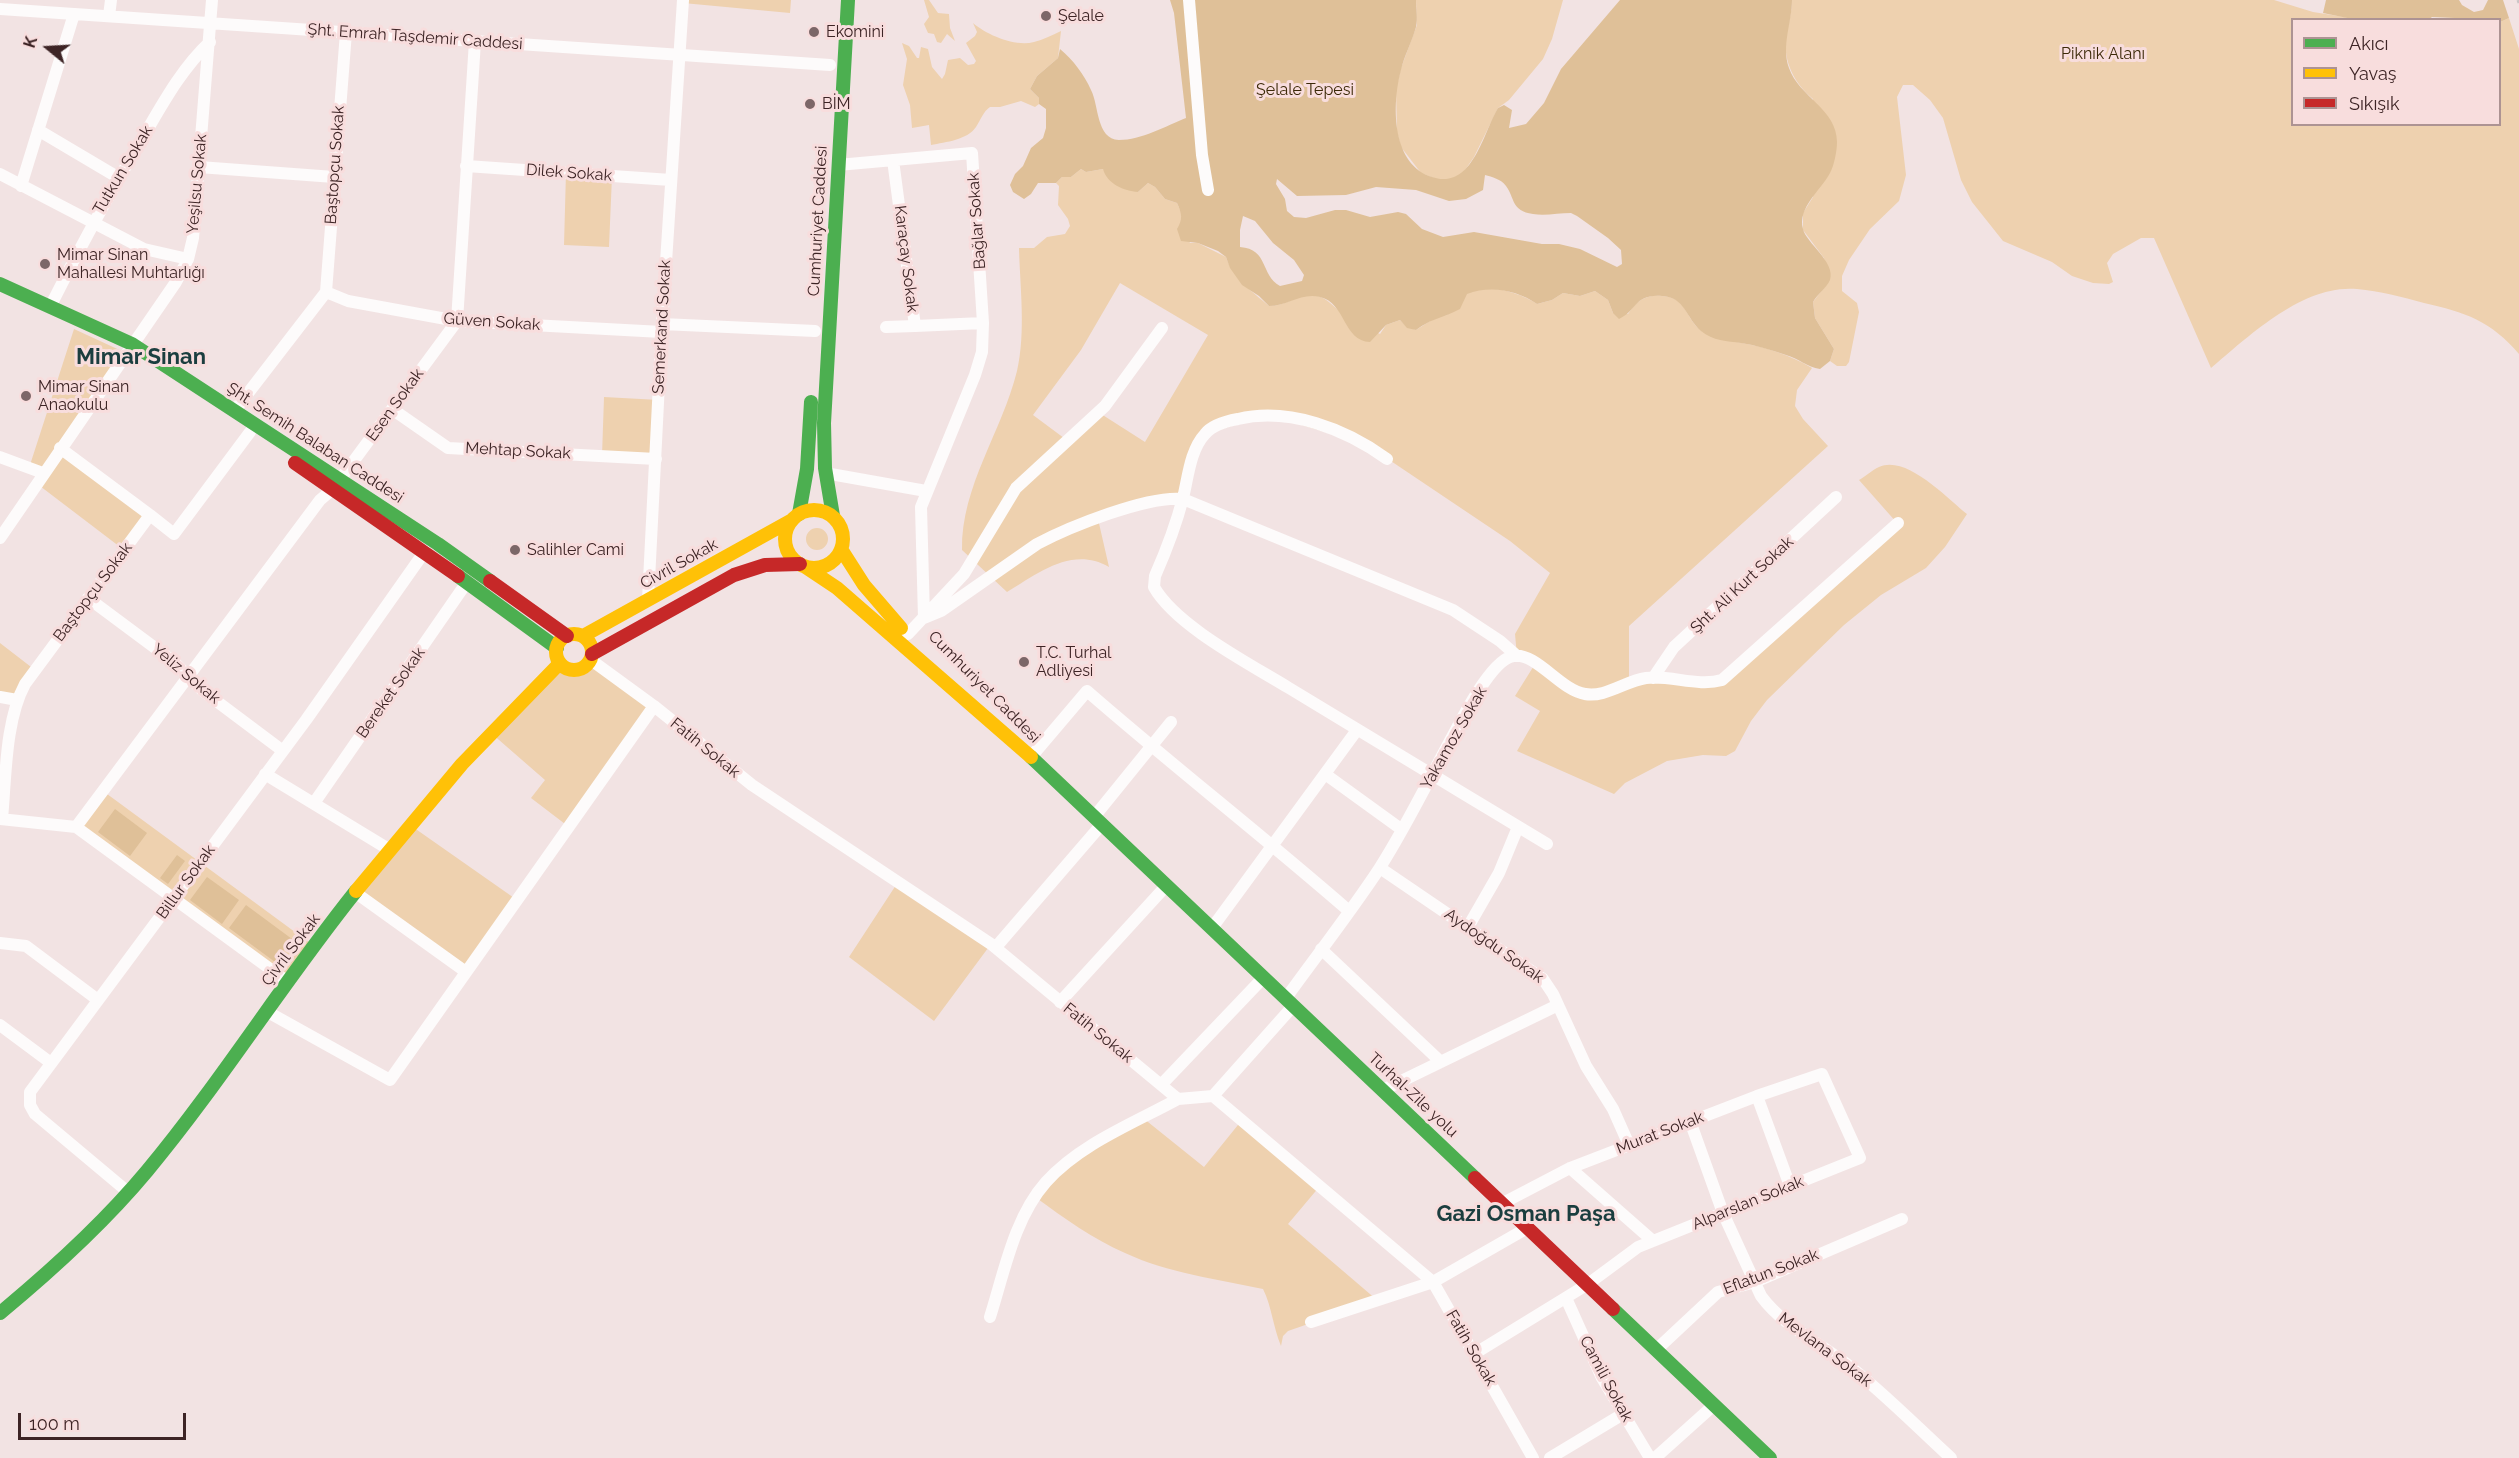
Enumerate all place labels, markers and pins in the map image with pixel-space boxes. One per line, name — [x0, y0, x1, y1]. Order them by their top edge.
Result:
place label: Şelale — [1058, 6, 1104, 26]
marker: Şelale — [1039, 9, 1053, 23]
place label: Ekomini — [826, 22, 884, 42]
marker: Ekomini — [807, 25, 821, 39]
place label: BİM — [822, 94, 851, 114]
marker: BİM — [803, 97, 817, 111]
place label: Mimar Sinan Mahallesi Muhtarlığı — [57, 245, 205, 283]
marker: Mimar Sinan Mahallesi Muhtarlığı — [38, 257, 52, 271]
place label: Mimar Sinan Anaokulu — [38, 377, 129, 415]
marker: Mimar Sinan Anaokulu — [19, 389, 33, 403]
place label: Salihler Cami — [527, 540, 624, 560]
marker: Salihler Cami — [508, 543, 522, 557]
place label: T.C. Turhal Adliyesi — [1036, 643, 1111, 681]
marker: T.C. Turhal Adliyesi — [1017, 655, 1031, 669]

